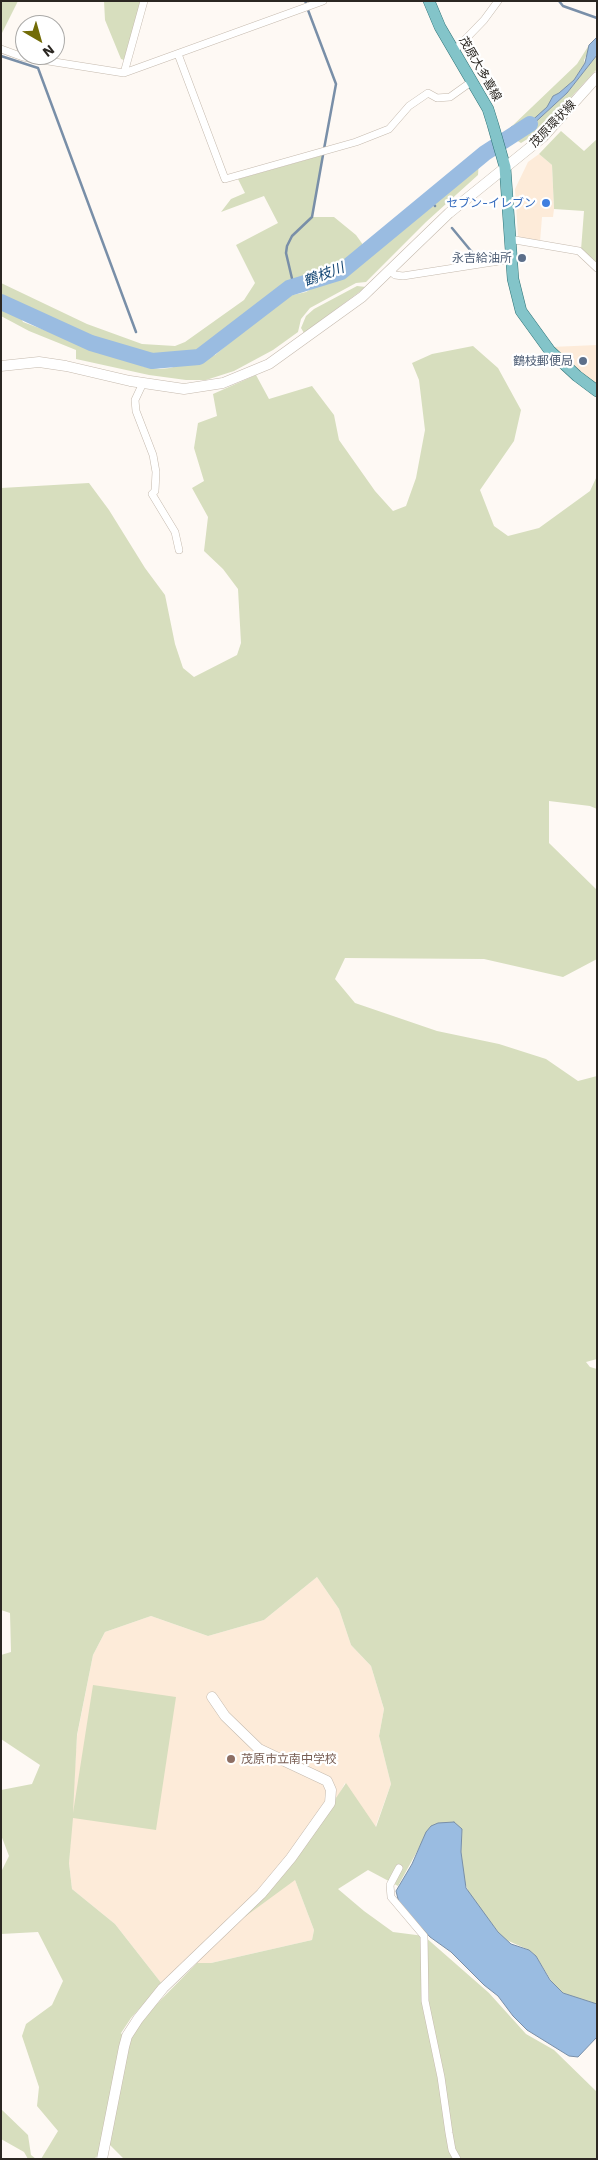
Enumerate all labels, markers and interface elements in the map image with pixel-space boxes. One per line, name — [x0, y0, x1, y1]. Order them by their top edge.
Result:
north arrow — [15, 15, 65, 65]
street label: 茂原大多喜線 — [456, 34, 504, 104]
text: N — [40, 42, 58, 61]
street label: 茂原環状線 — [527, 97, 579, 151]
place label: セブン-イレブン — [446, 196, 536, 210]
marker: セブン-イレブン — [540, 197, 552, 209]
place label: 永吉給油所 — [452, 251, 512, 265]
marker: 永吉給油所 — [516, 252, 528, 264]
water label: 鶴枝川 — [301, 260, 347, 290]
place label: 鶴枝郵便局 — [513, 354, 573, 368]
marker: 鶴枝郵便局 — [577, 355, 589, 367]
place label: 茂原市立南中学校 — [241, 1752, 337, 1766]
marker: 茂原市立南中学校 — [225, 1753, 237, 1765]

